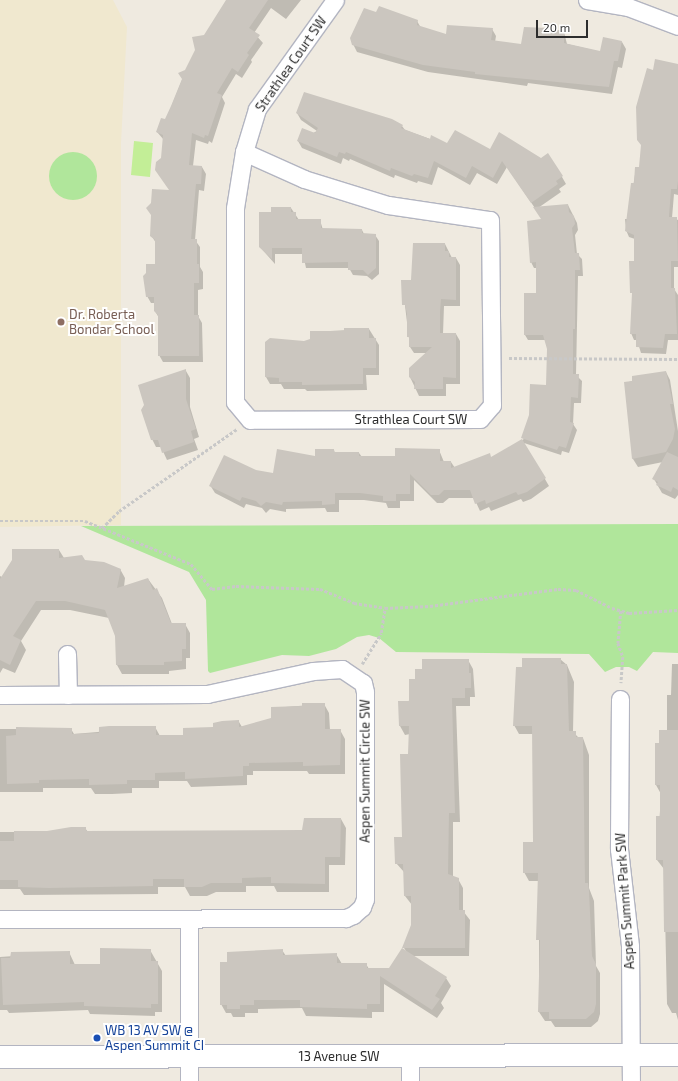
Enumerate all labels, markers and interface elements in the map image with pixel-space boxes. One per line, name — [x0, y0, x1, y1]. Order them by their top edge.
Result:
scale bar — [538, 12, 590, 38]
street label: Strathlea Court SW — [252, 13, 330, 115]
text: 20 m — [543, 20, 570, 34]
place label: Dr. Roberta Bondar School — [69, 307, 155, 338]
marker: Dr. Roberta Bondar School — [56, 317, 66, 327]
street label: Strathlea Court SW — [355, 411, 467, 427]
street label: Aspen Summit Circle SW — [357, 699, 373, 843]
street label: Aspen Summit Park SW — [612, 832, 638, 970]
place label: WB 13 AV SW @ Aspen Summit CI — [105, 1023, 204, 1054]
marker: WB 13 AV SW @ Aspen Summit CI — [92, 1033, 102, 1043]
street label: 13 Avenue SW — [298, 1048, 380, 1064]

